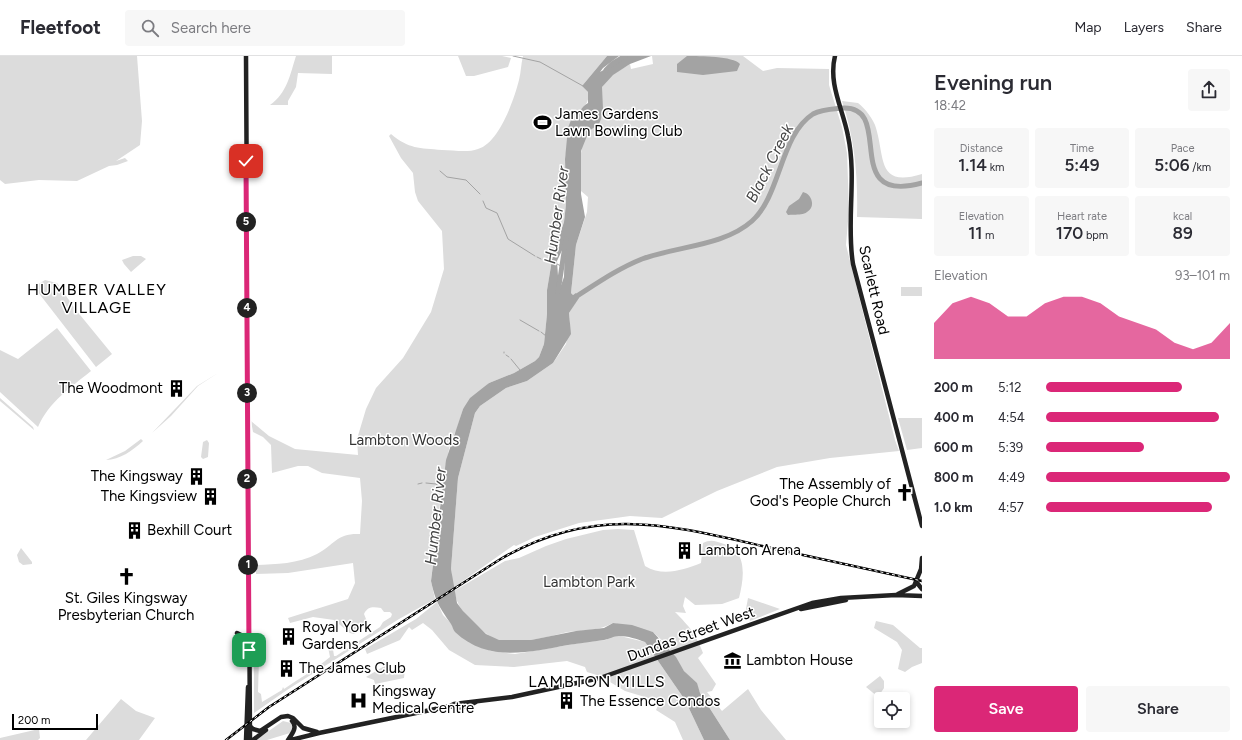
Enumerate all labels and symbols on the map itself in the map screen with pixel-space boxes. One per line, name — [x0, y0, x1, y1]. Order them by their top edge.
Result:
place label: James Gardens Lawn Bowling Club — [555, 105, 683, 140]
sports icon: James Gardens Lawn Bowling Club — [532, 113, 552, 133]
water label: Black Creek — [742, 120, 798, 206]
pin — [229, 144, 263, 178]
water label: Humber River — [540, 165, 573, 265]
pin: 5 — [236, 212, 256, 232]
street label: Scarlett Road — [855, 244, 893, 336]
district label: HUMBER VALLEY VILLAGE — [27, 280, 167, 317]
pin: 4 — [237, 298, 257, 318]
building icon: The Woodmont — [166, 378, 186, 398]
place label: The Woodmont — [59, 379, 163, 397]
pin: 3 — [237, 383, 257, 403]
park label: Lambton Woods — [349, 431, 459, 449]
building icon: The Kingsway — [186, 466, 206, 486]
water label: Humber River — [421, 466, 450, 566]
place label: The Kingsway — [91, 467, 183, 485]
pin: 2 — [237, 469, 257, 489]
place label: The Assembly of God's People Church — [750, 475, 891, 510]
church icon: The Assembly of God's People Church — [894, 483, 914, 503]
building icon: The Kingsview — [200, 486, 220, 506]
place label: The Kingsview — [101, 487, 197, 505]
building icon: Bexhill Court — [124, 520, 144, 540]
place label: Bexhill Court — [147, 521, 233, 539]
building icon: Lambton Arena — [675, 540, 695, 560]
place label: Lambton Arena — [698, 541, 801, 559]
pin: 1 — [238, 555, 258, 575]
church icon: St. Giles Kingsway Presbyterian Church — [116, 567, 136, 587]
park label: Lambton Park — [543, 573, 636, 591]
place label: St. Giles Kingsway Presbyterian Church — [58, 589, 194, 624]
street label: Dundas Street West — [625, 602, 758, 665]
place label: Royal York Gardens — [302, 618, 372, 653]
building icon: Royal York Gardens — [279, 626, 299, 646]
pin — [232, 633, 266, 667]
museum icon: Lambton House — [723, 650, 743, 670]
place label: Lambton House — [746, 651, 853, 669]
building icon: The James Club — [276, 658, 296, 678]
place label: The James Club — [299, 659, 406, 677]
district label: LAMBTON MILLS — [528, 672, 666, 691]
place label: Kingsway Medical Centre — [372, 682, 474, 717]
hospital icon: Kingsway Medical Centre — [349, 690, 369, 710]
building icon: The Essence Condos — [557, 691, 577, 711]
place label: The Essence Condos — [580, 692, 720, 710]
scale bar — [12, 712, 98, 731]

